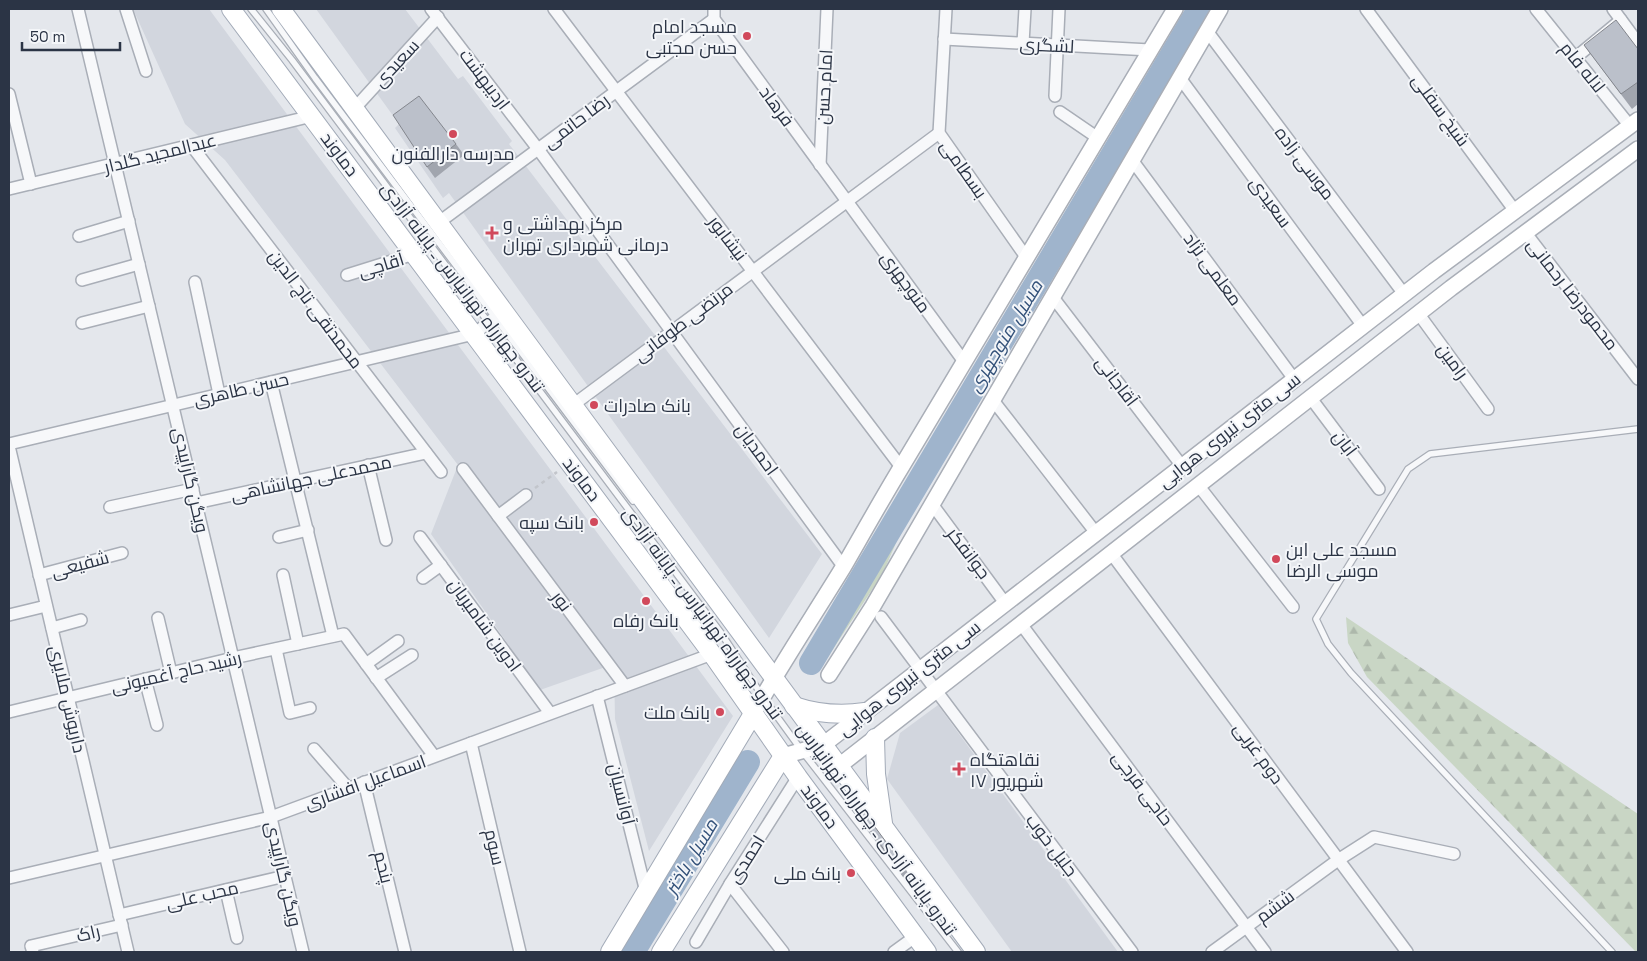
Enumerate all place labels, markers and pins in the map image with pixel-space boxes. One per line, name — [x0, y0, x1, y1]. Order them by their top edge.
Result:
place label: مسجد امام حسن مجتبی — [646, 15, 737, 59]
marker: مسجد امام حسن مجتبی — [741, 30, 753, 42]
marker: مدرسه دارالفنون — [447, 128, 459, 140]
place label: مدرسه دارالفنون — [391, 142, 515, 165]
place label: مرکز بهداشتی و درمانی شهرداری تهران — [503, 212, 669, 256]
marker: مرکز بهداشتی و درمانی شهرداری تهران — [485, 226, 499, 240]
place label: بانک صادرات — [604, 394, 691, 417]
marker: بانک صادرات — [588, 399, 600, 411]
place label: بانک سپه — [519, 511, 584, 534]
marker: بانک سپه — [588, 516, 600, 528]
place label: مسجد علی ابن موسی الرضا — [1286, 538, 1397, 582]
marker: مسجد علی ابن موسی الرضا — [1270, 553, 1282, 565]
marker: بانک رفاه — [640, 595, 652, 607]
place label: بانک رفاه — [613, 609, 679, 632]
place label: بانک ملت — [644, 701, 710, 724]
marker: بانک ملت — [714, 706, 726, 718]
place label: نقاهتگاه ۱۷ شهریور — [970, 748, 1044, 792]
marker: نقاهتگاه ۱۷ شهریور — [952, 762, 966, 776]
place label: بانک ملی — [774, 862, 841, 885]
marker: بانک ملی — [845, 867, 857, 879]

